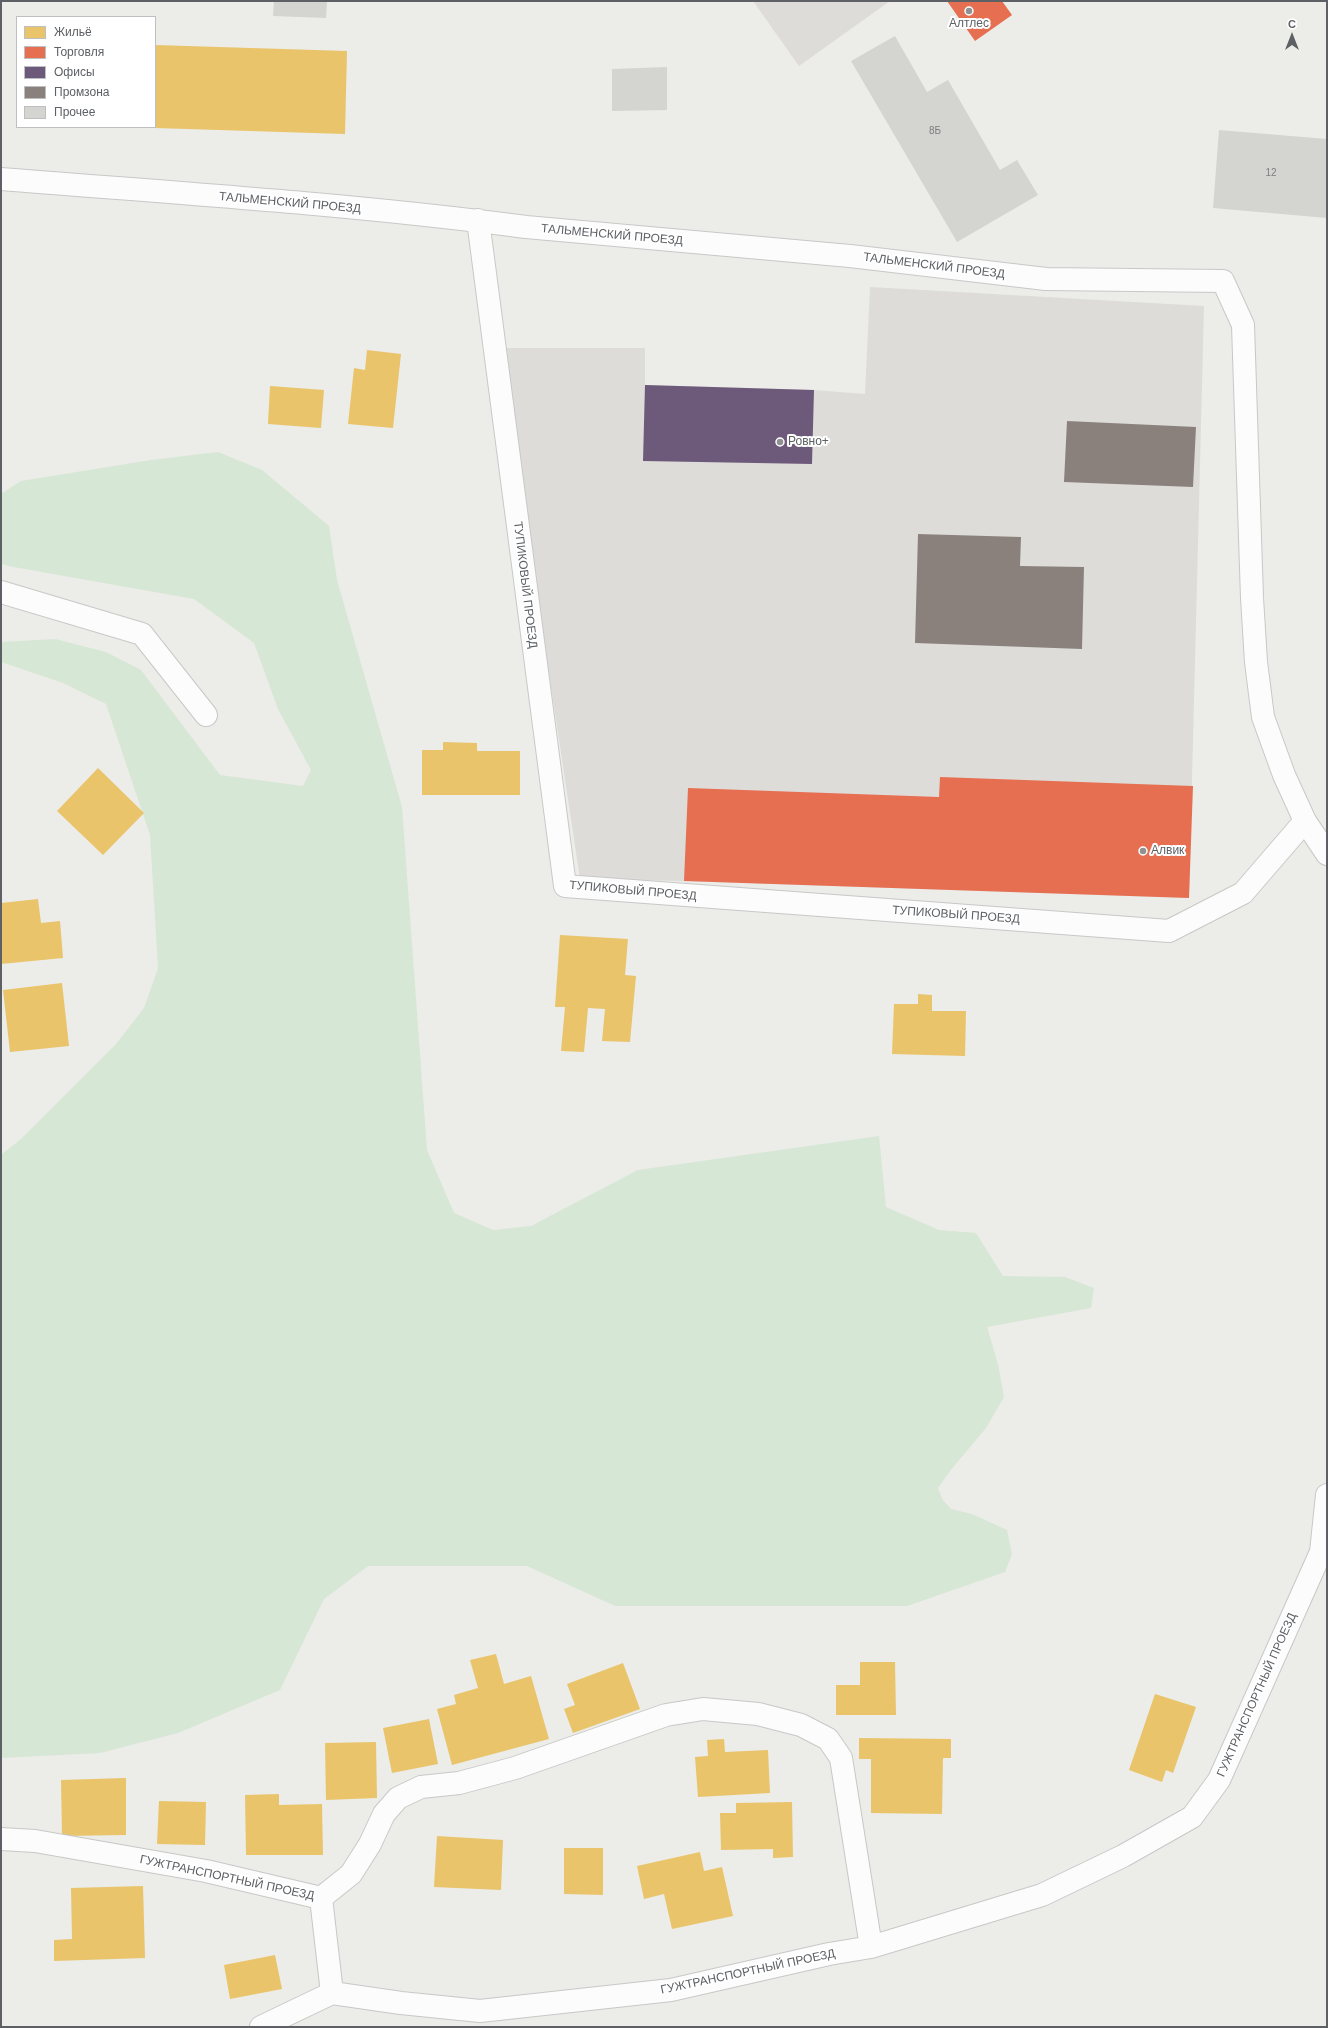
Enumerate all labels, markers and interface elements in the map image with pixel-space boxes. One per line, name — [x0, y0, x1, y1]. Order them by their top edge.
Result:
marker: Алтлес — [964, 6, 974, 16]
legend — [16, 16, 156, 128]
north arrow — [1272, 16, 1312, 56]
place label: Алтлес — [949, 17, 989, 31]
text: С — [1288, 18, 1296, 30]
text: Жильё — [54, 25, 92, 39]
text: Торговля — [54, 45, 104, 59]
text: Офисы — [54, 65, 95, 79]
text: Промзона — [54, 85, 109, 99]
text: Прочее — [54, 105, 95, 119]
house number: 8Б — [929, 125, 941, 137]
house number: 12 — [1265, 167, 1277, 179]
street label: ТАЛЬМЕНСКИЙ ПРОЕЗД — [218, 190, 362, 216]
street label: ТАЛЬМЕНСКИЙ ПРОЕЗД — [540, 222, 684, 248]
street label: ТАЛЬМЕНСКИЙ ПРОЕЗД — [862, 250, 1006, 282]
place label: Ровно+ — [788, 435, 829, 449]
marker: Ровно+ — [775, 437, 785, 447]
street label: ТУПИКОВЫЙ ПРОЕЗД — [510, 521, 540, 649]
place label: Алвик — [1151, 844, 1184, 858]
marker: Алвик — [1138, 846, 1148, 856]
street label: ТУПИКОВЫЙ ПРОЕЗД — [569, 878, 697, 904]
street label: ТУПИКОВЫЙ ПРОЕЗД — [892, 903, 1020, 927]
street label: ГУЖТРАНСПОРТНЫЙ ПРОЕЗД — [1214, 1611, 1300, 1779]
street label: ГУЖТРАНСПОРТНЫЙ ПРОЕЗД — [138, 1852, 316, 1904]
street label: ГУЖТРАНСПОРТНЫЙ ПРОЕЗД — [659, 1946, 837, 1998]

